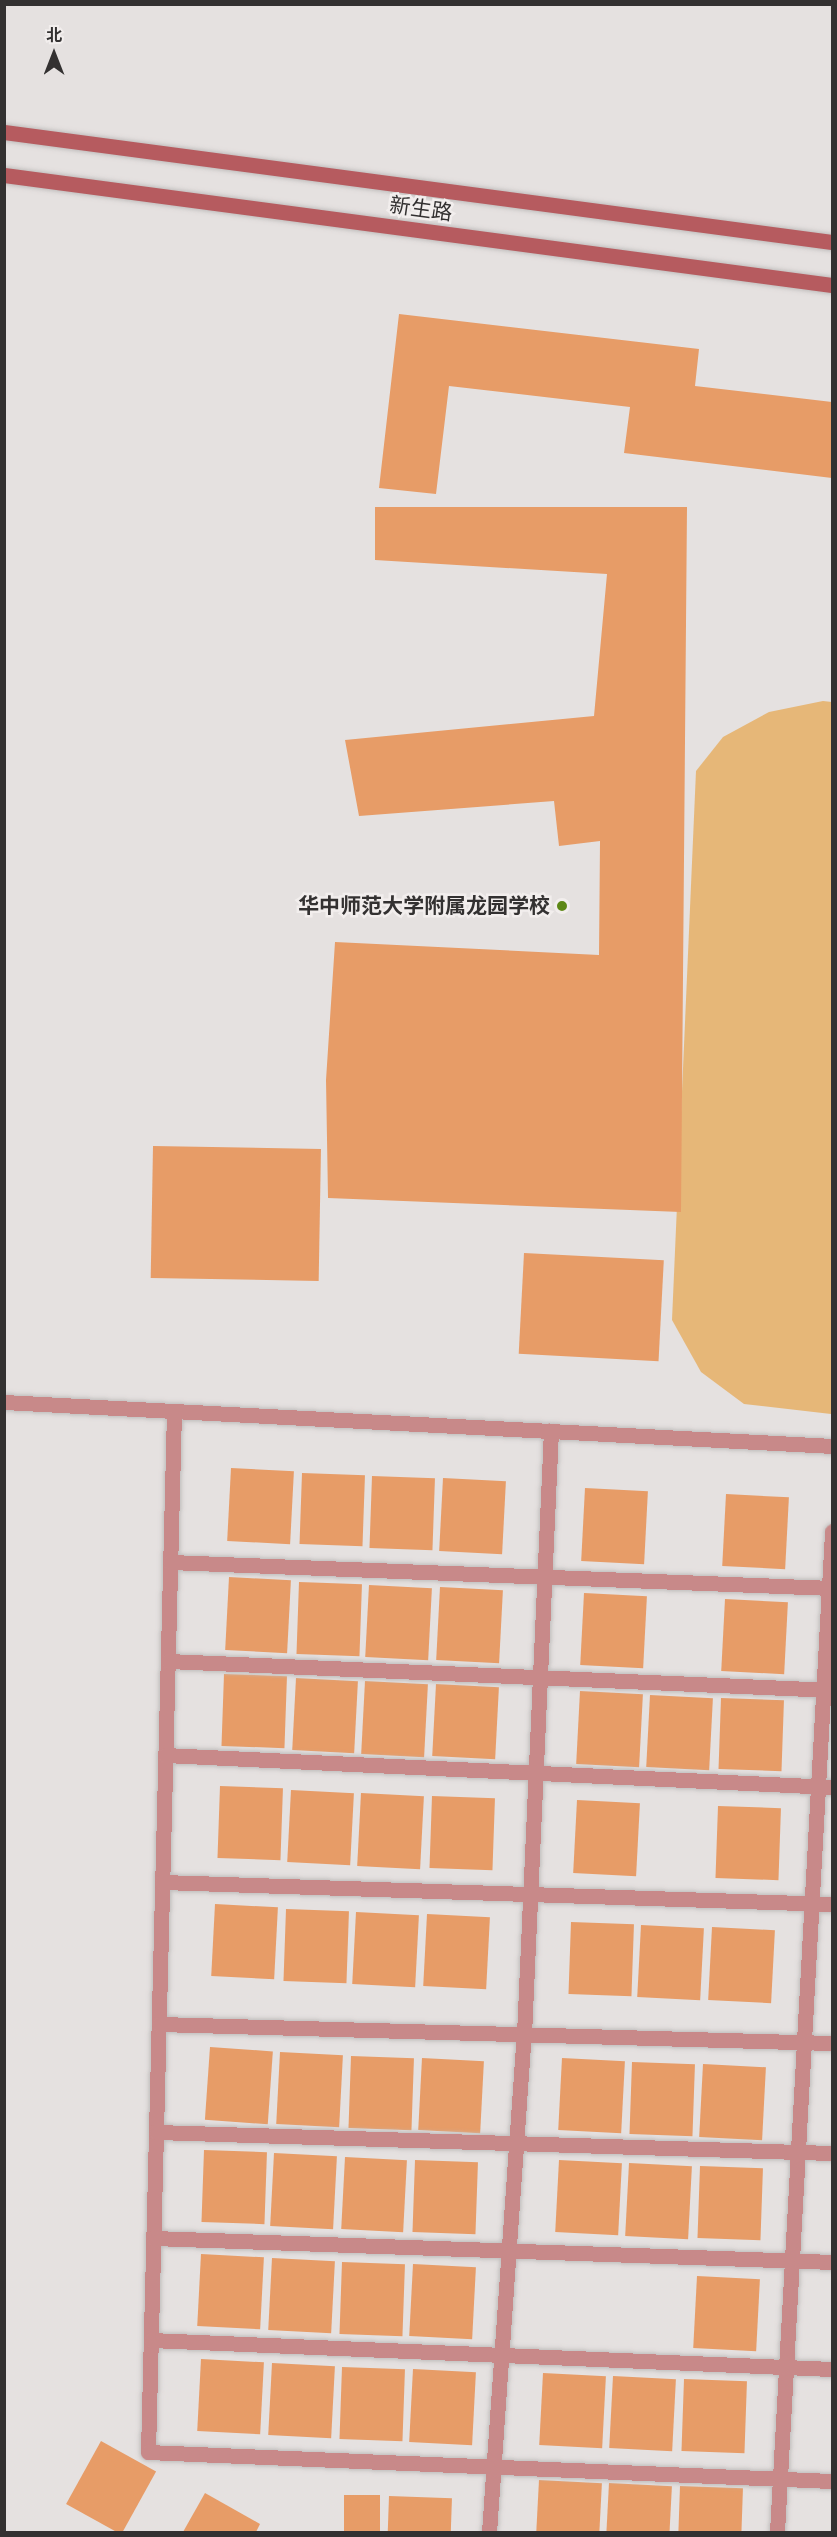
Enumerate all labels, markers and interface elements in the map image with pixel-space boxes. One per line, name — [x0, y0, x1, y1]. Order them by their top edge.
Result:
north arrow — [24, 24, 84, 84]
text: 北 — [46, 27, 62, 44]
street label: 新生路 — [388, 192, 454, 226]
place label: 华中师范大学附属龙园学校 — [298, 893, 550, 919]
marker: 华中师范大学附属龙园学校 — [555, 899, 569, 913]

